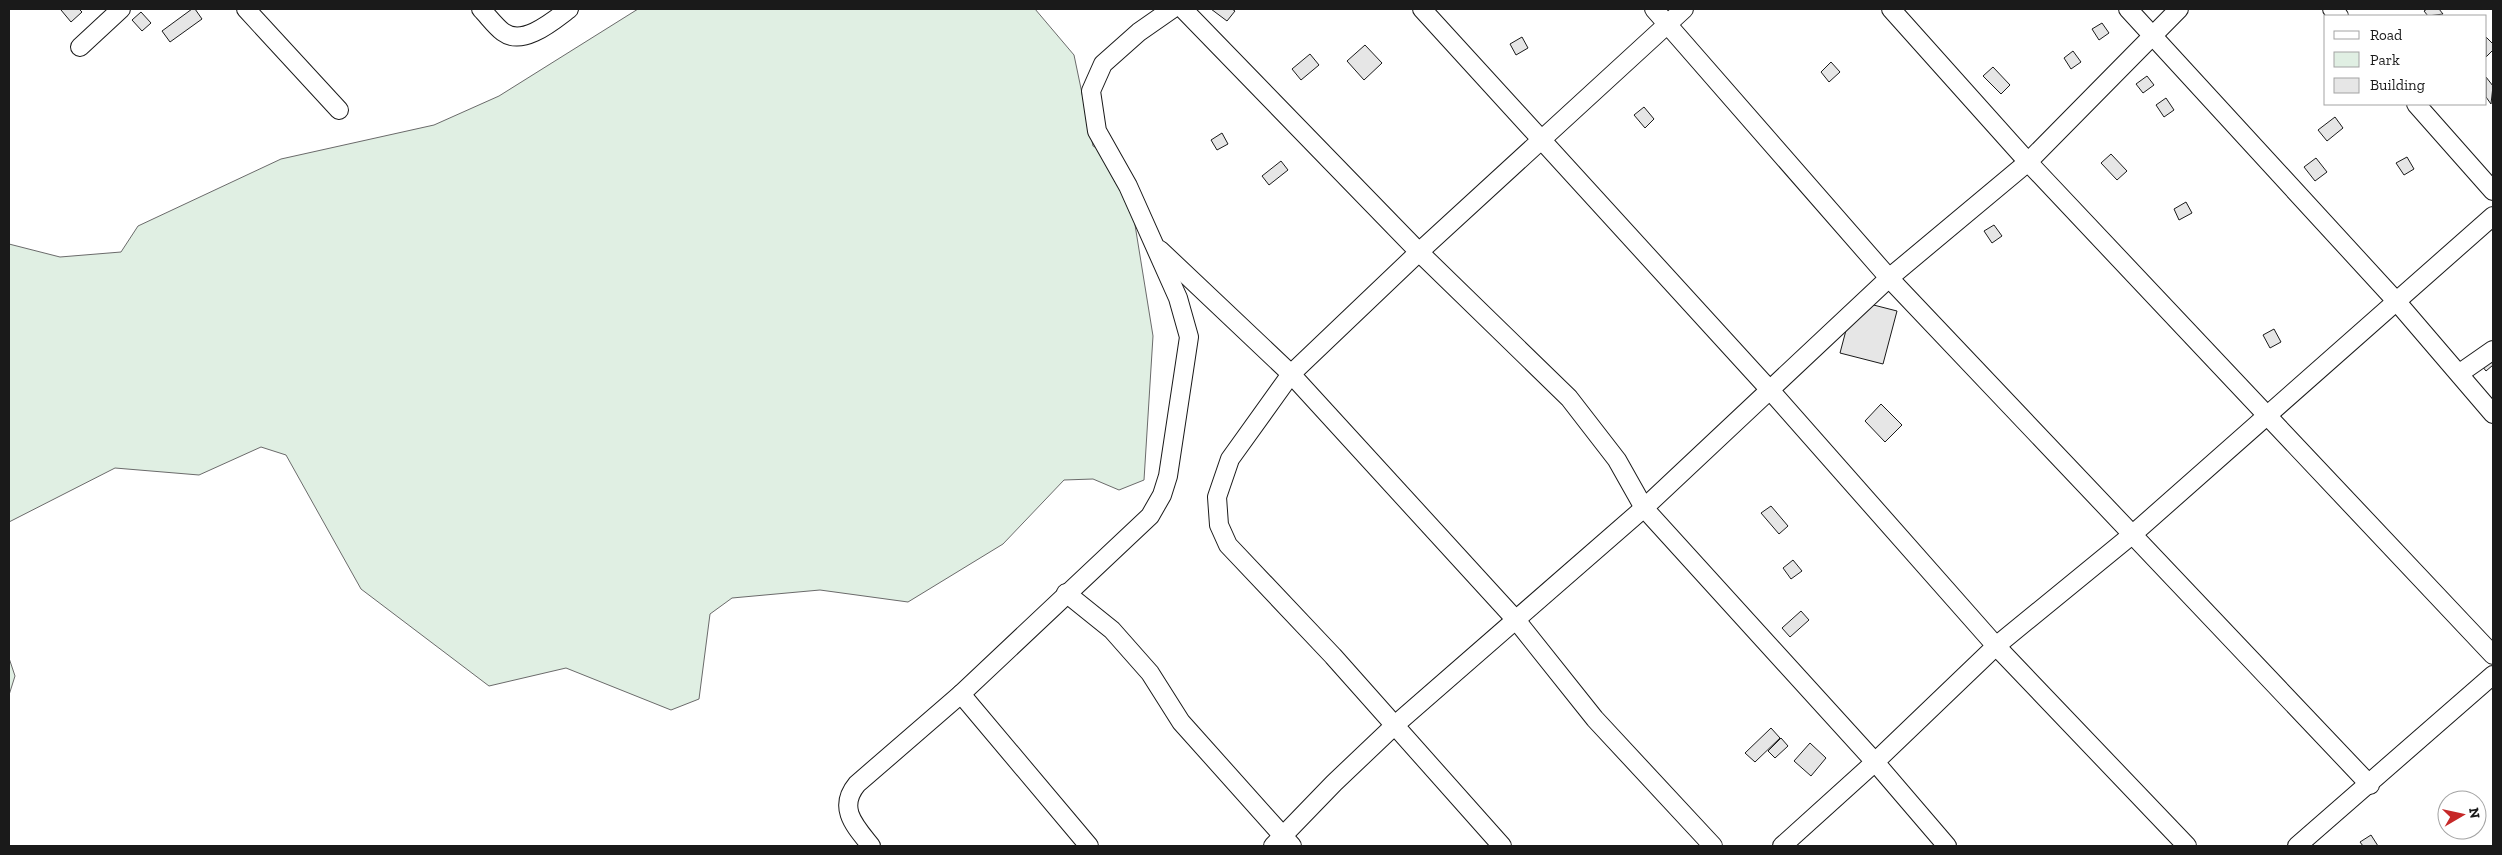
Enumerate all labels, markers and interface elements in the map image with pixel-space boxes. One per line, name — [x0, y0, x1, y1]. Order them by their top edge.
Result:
legend — [2324, 15, 2487, 105]
text: Road — [2370, 26, 2403, 44]
text: Park — [2370, 51, 2400, 69]
text: Building — [2370, 76, 2425, 94]
north arrow — [2437, 790, 2487, 840]
text: N — [2465, 806, 2484, 820]

